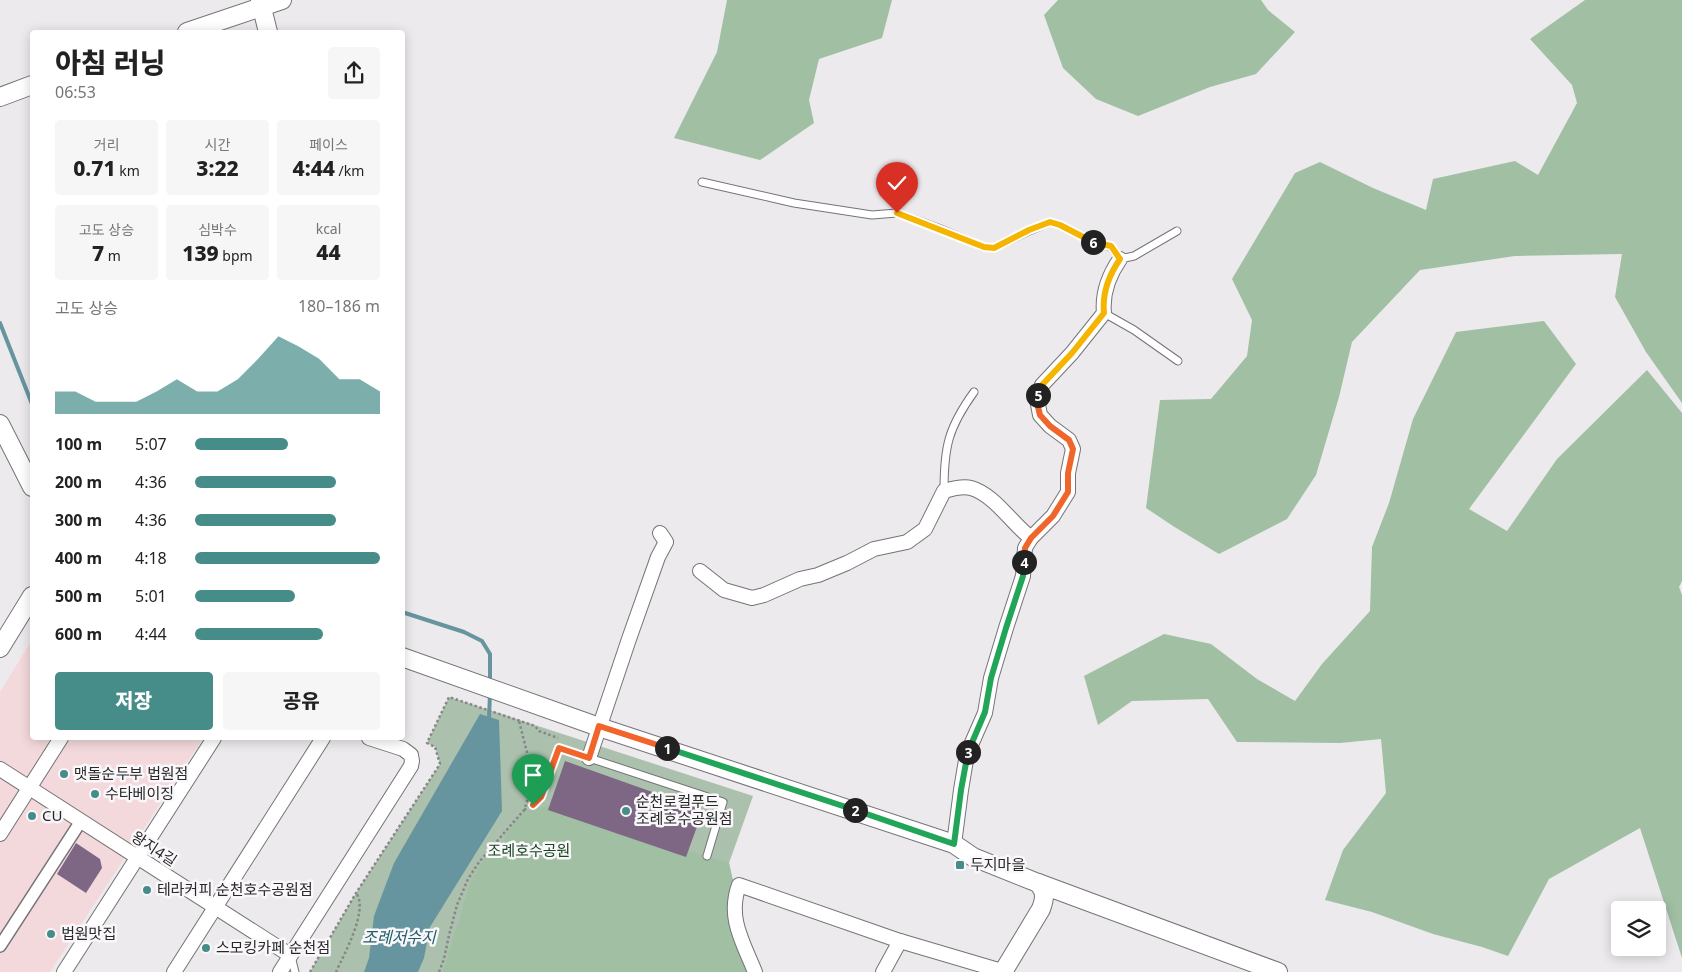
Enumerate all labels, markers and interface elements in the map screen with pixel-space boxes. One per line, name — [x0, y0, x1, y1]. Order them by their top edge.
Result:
text: 아침 러닝 — [55, 43, 165, 81]
button: share — [328, 47, 380, 99]
text: 06:53 — [55, 81, 96, 103]
text: 거리 — [94, 135, 119, 154]
text: 시간 — [205, 135, 230, 154]
text: 페이스 — [309, 135, 348, 154]
text: 0.71 — [73, 154, 116, 182]
text: 3:22 — [196, 154, 239, 182]
text: 4:44 — [293, 154, 335, 182]
text: km — [116, 161, 140, 180]
text: /km — [335, 161, 364, 180]
pin — [876, 162, 918, 213]
icon: check — [883, 169, 911, 197]
text: kcal — [316, 219, 341, 238]
text: 고도 상승 — [79, 220, 134, 239]
text: 심박수 — [198, 220, 237, 239]
pin: 6 — [1080, 230, 1106, 254]
text: 6 — [1089, 233, 1098, 252]
text: 44 — [316, 238, 341, 266]
text: 7 — [92, 239, 104, 267]
text: 139 — [182, 239, 219, 267]
text: m — [104, 246, 121, 265]
text: bpm — [219, 246, 253, 265]
text: 180–186 m — [298, 295, 380, 317]
text: 고도 상승 — [55, 297, 118, 319]
pin: 5 — [1026, 382, 1050, 408]
text: 5 — [1034, 386, 1043, 405]
text: 100 m — [55, 433, 102, 455]
text: 5:07 — [135, 433, 167, 455]
text: 200 m — [55, 471, 102, 493]
text: 4:36 — [135, 471, 167, 493]
text: 300 m — [55, 509, 102, 531]
text: 4:36 — [135, 509, 167, 531]
text: 400 m — [55, 547, 102, 569]
text: 4:18 — [135, 547, 167, 569]
pin: 4 — [1012, 550, 1036, 574]
text: 4 — [1020, 553, 1029, 572]
text: 500 m — [55, 585, 102, 607]
text: 5:01 — [135, 585, 167, 607]
text: 600 m — [55, 623, 102, 645]
text: 4:44 — [135, 623, 167, 645]
button: 저장 — [55, 672, 213, 730]
button: 공유 — [223, 672, 380, 730]
pin: 1 — [654, 736, 680, 760]
text: 1 — [663, 739, 672, 758]
pin: 3 — [956, 740, 980, 764]
text: 3 — [964, 743, 973, 762]
pin — [512, 754, 554, 805]
icon: arrive — [519, 761, 547, 789]
place label: 맷돌순두부 법원점 — [74, 763, 188, 783]
marker: 맷돌순두부 법원점 — [58, 768, 70, 780]
place label: 수타베이징 — [105, 783, 174, 803]
marker: 수타베이징 — [89, 788, 101, 800]
place label: 순천로컬푸드 조례호수공원점 — [636, 791, 733, 828]
pin: 2 — [842, 798, 868, 822]
text: 2 — [851, 801, 860, 820]
place label: CU — [42, 805, 62, 825]
marker: 순천로컬푸드 조례호수공원점 — [620, 805, 632, 817]
marker: CU — [26, 810, 38, 822]
street label: 왕지4길 — [128, 826, 181, 870]
park label: 조례호수공원 — [488, 840, 570, 860]
place label: 두지마을 — [970, 854, 1025, 874]
marker: 두지마을 — [954, 859, 966, 871]
place label: 테라커피 순천호수공원점 — [157, 879, 313, 899]
marker: 테라커피 순천호수공원점 — [141, 884, 153, 896]
map controls — [1611, 901, 1666, 956]
button: layers — [1611, 901, 1666, 956]
place label: 법원맛집 — [61, 923, 116, 943]
water label: 조례저수지 — [362, 926, 437, 948]
marker: 법원맛집 — [45, 928, 57, 940]
place label: 스모킹카페 순천점 — [216, 937, 330, 957]
marker: 스모킹카페 순천점 — [200, 942, 212, 954]

